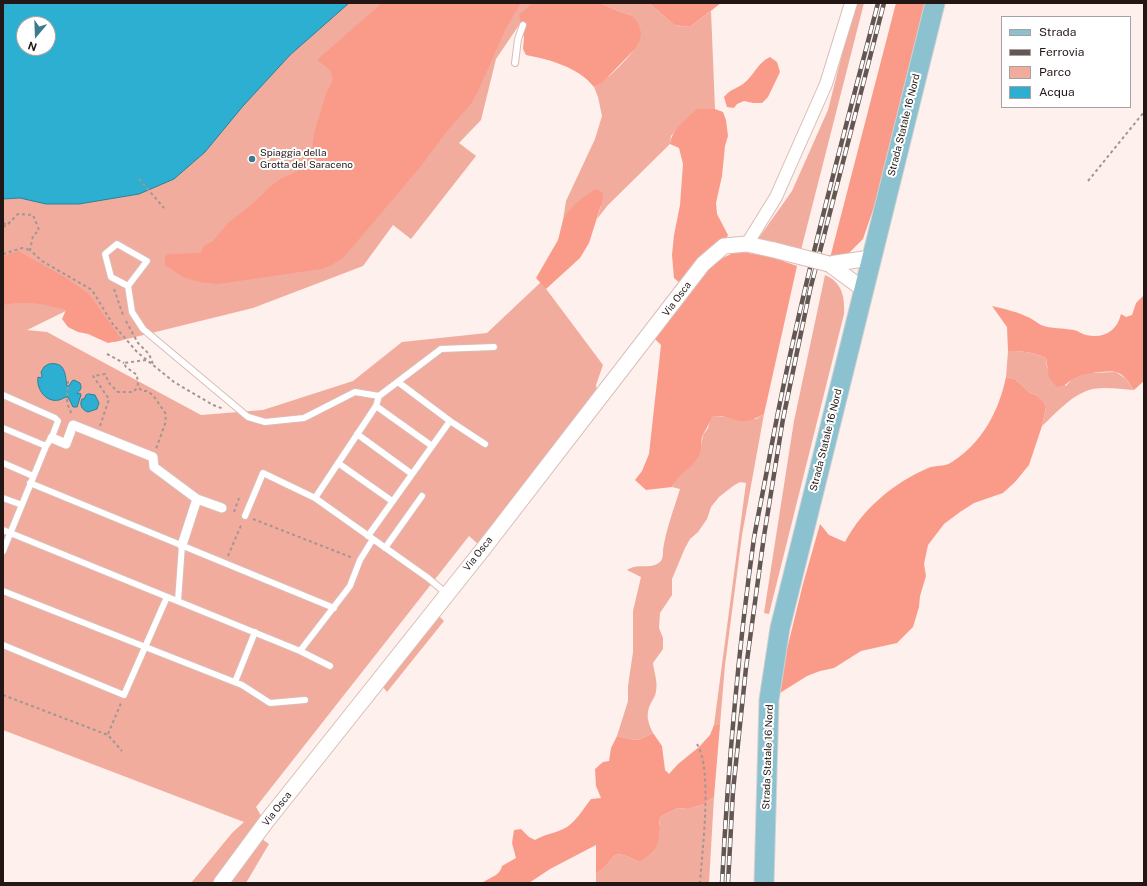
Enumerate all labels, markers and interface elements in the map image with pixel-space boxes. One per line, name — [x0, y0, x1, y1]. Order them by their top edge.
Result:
north arrow — [16, 16, 56, 56]
legend — [1001, 16, 1131, 108]
text: Strada — [1039, 25, 1076, 39]
text: N — [26, 39, 38, 53]
text: Ferrovia — [1039, 45, 1084, 59]
text: Parco — [1039, 65, 1071, 79]
street label: Strada Statale 16 Nord — [885, 73, 923, 177]
text: Acqua — [1039, 85, 1075, 99]
place label: Spiaggia della Grotta del Saraceno — [260, 147, 353, 170]
marker: Spiaggia della Grotta del Saraceno — [247, 154, 257, 164]
street label: Via Osca — [660, 279, 694, 319]
street label: Strada Statale 16 Nord — [807, 388, 845, 492]
street label: Via Osca — [461, 534, 495, 574]
street label: Strada Statale 16 Nord — [760, 704, 776, 810]
street label: Via Osca — [260, 789, 294, 829]

